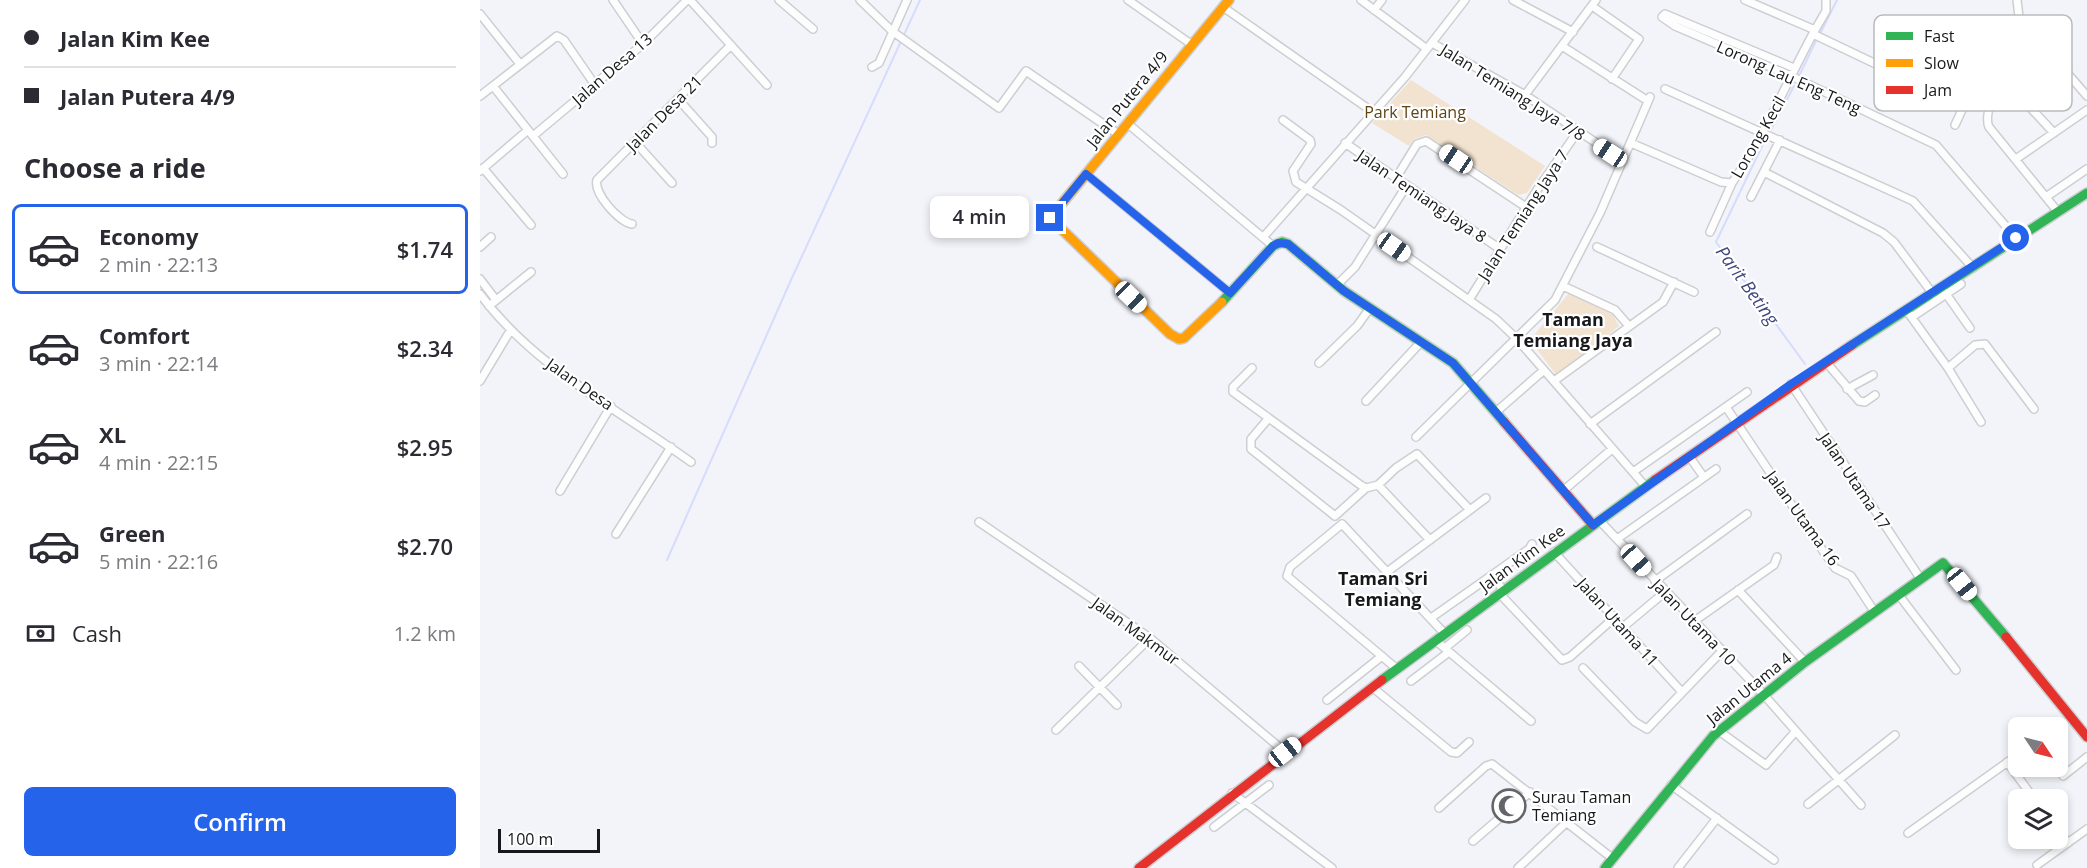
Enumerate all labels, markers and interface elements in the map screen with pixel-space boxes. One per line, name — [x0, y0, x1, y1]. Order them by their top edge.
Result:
legend — [1874, 15, 2072, 111]
text: Jalan Kim Kee — [60, 23, 210, 53]
text: Fast — [1924, 25, 1955, 47]
street label: Jalan Desa 13 — [566, 28, 657, 111]
street label: Lorong Lau Eng Teng — [1713, 35, 1865, 119]
street label: Jalan Temiang Jaya 7/8 — [1435, 37, 1590, 145]
street label: Jalan Putera 4/9 — [1080, 46, 1173, 153]
text: Slow — [1924, 52, 1959, 74]
street label: Jalan Desa 21 — [620, 70, 707, 157]
text: Jam — [1922, 79, 1952, 101]
text: Jalan Putera 4/9 — [60, 81, 235, 111]
street label: Lorong Kecil — [1726, 92, 1790, 182]
park label: Park Temiang — [1364, 101, 1466, 123]
car — [1590, 136, 1630, 170]
car — [1436, 141, 1476, 177]
street label: Jalan Temiang Jaya 8 — [1351, 143, 1491, 248]
street label: Jalan Temiang Jaya 7 — [1471, 145, 1574, 286]
text: Choose a ride — [24, 149, 206, 186]
callout: 4 min — [930, 197, 1029, 239]
text: 4 min — [953, 203, 1007, 230]
route end — [1036, 204, 1063, 231]
text: Economy — [99, 221, 198, 251]
icon: car — [27, 222, 81, 276]
route start — [2002, 224, 2029, 251]
car — [1374, 229, 1414, 265]
text: $1.74 — [397, 234, 453, 264]
water label: Parit Beting — [1711, 240, 1785, 330]
text: 2 min · 22:13 — [99, 251, 218, 278]
car — [1112, 278, 1150, 316]
district label: Taman Temiang Jaya — [1513, 307, 1633, 352]
text: Comfort — [99, 320, 190, 350]
icon: car — [27, 321, 81, 375]
text: $2.34 — [397, 333, 453, 363]
text: 3 min · 22:14 — [99, 350, 218, 377]
street label: Jalan Desa — [540, 352, 618, 415]
text: XL — [99, 419, 126, 449]
icon: car — [27, 420, 81, 474]
street label: Jalan Utama 17 — [1813, 427, 1896, 534]
text: $2.95 — [397, 432, 453, 462]
text: 4 min · 22:15 — [99, 449, 218, 476]
street label: Jalan Utama 16 — [1760, 464, 1845, 570]
text: Green — [99, 518, 165, 548]
icon: car — [27, 519, 81, 573]
street label: Jalan Kim Kee — [1473, 520, 1569, 598]
text: $2.70 — [397, 531, 453, 561]
car — [1617, 541, 1655, 579]
text: 5 min · 22:16 — [99, 548, 218, 575]
car — [1944, 564, 1980, 604]
district label: Taman Sri Temiang — [1338, 566, 1428, 611]
street label: Jalan Utama 11 — [1571, 571, 1664, 671]
street label: Jalan Utama 10 — [1646, 572, 1741, 670]
street label: Jalan Makmur — [1086, 591, 1184, 670]
icon: cash — [24, 617, 57, 650]
text: Cash — [72, 618, 122, 648]
text: 1.2 km — [394, 620, 456, 647]
street label: Jalan Utama 4 — [1700, 647, 1796, 730]
north arrow — [2008, 717, 2068, 777]
map controls — [2008, 717, 2068, 849]
car — [1265, 734, 1305, 770]
place label: Surau Taman Temiang — [1532, 786, 1631, 826]
button: Confirm — [24, 787, 456, 856]
mosque icon: Surau Taman Temiang — [1491, 788, 1527, 824]
button: layers — [2008, 789, 2068, 849]
scale bar — [498, 826, 600, 854]
text: 100 m — [507, 828, 553, 850]

